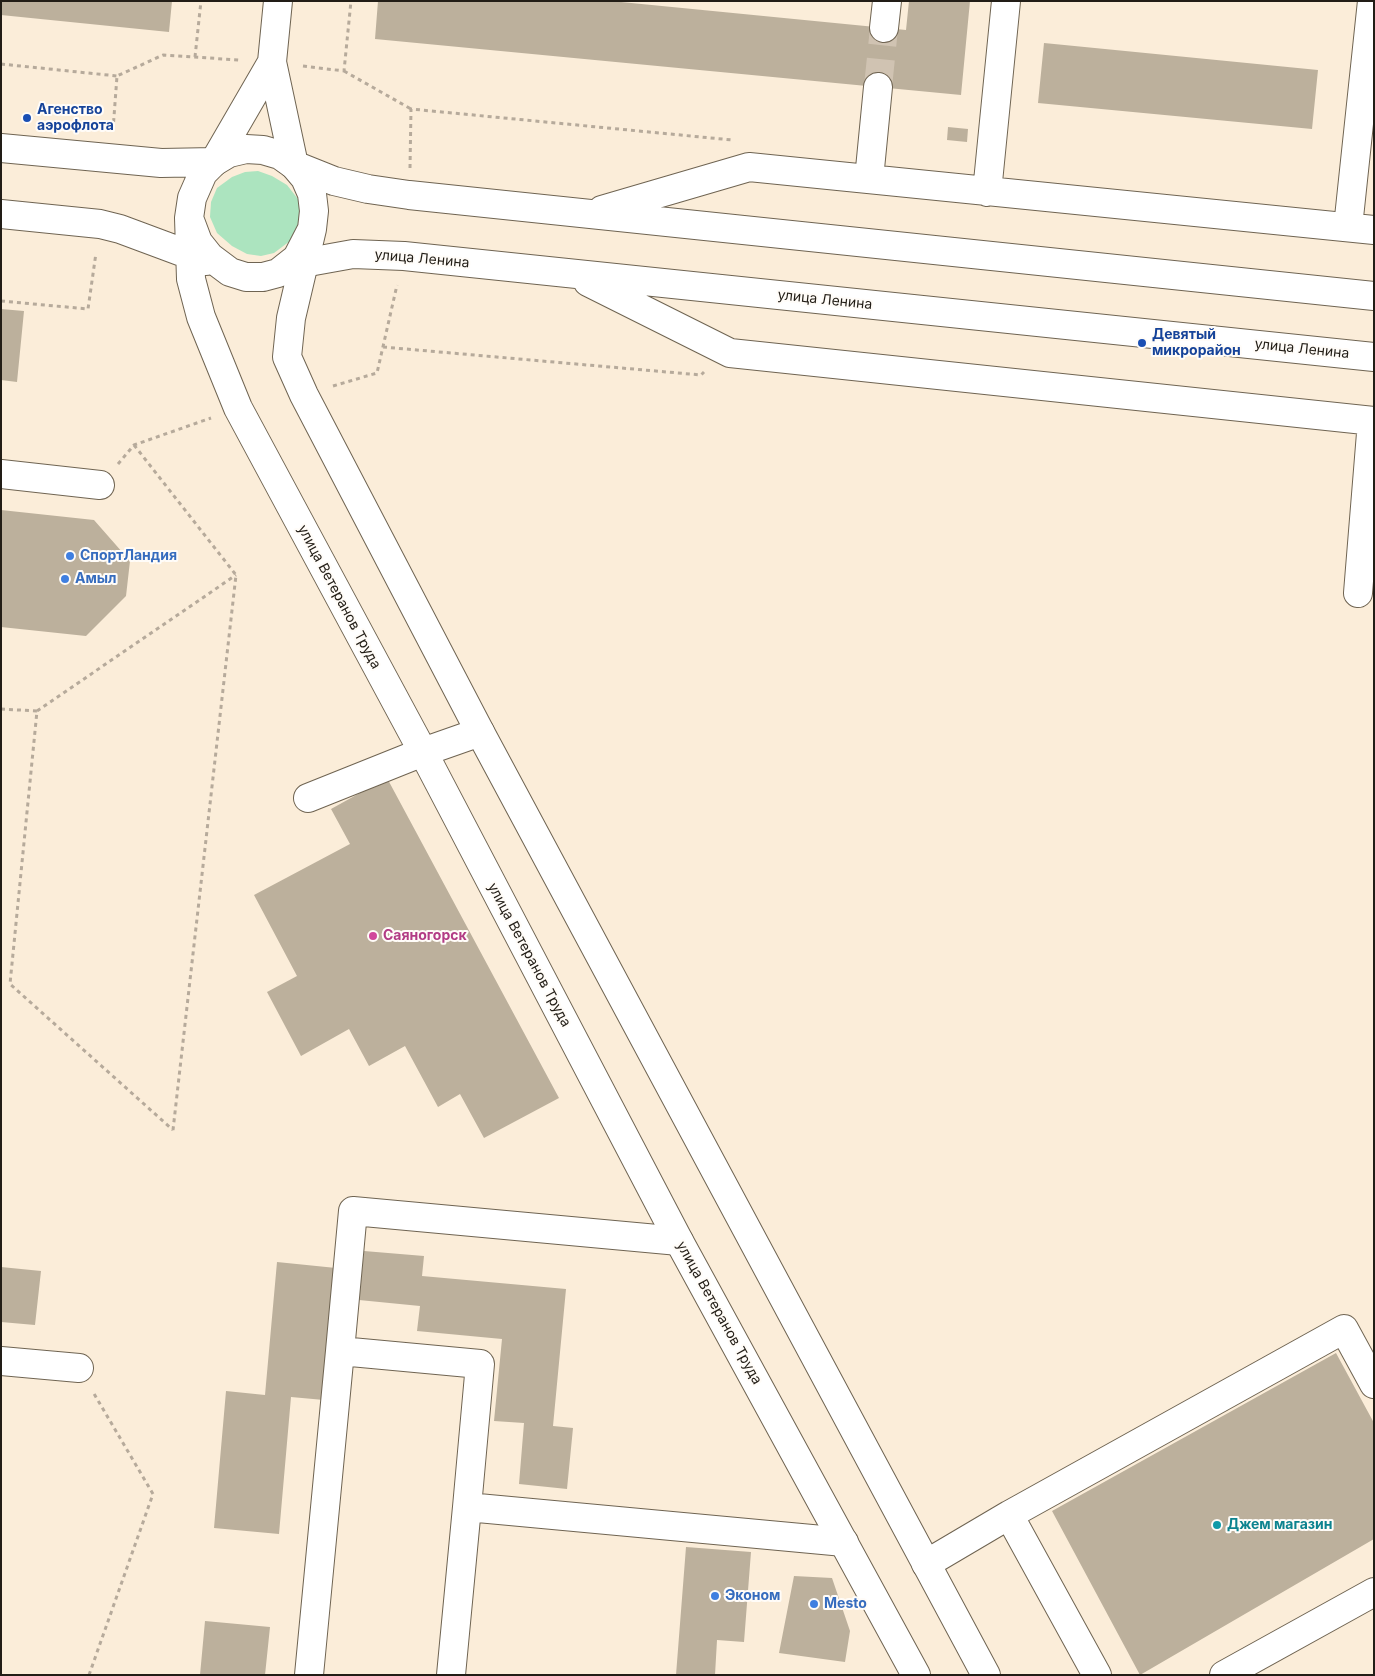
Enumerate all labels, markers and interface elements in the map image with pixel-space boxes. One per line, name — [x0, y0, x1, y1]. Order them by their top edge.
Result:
place label: Агенство аэрофлота — [37, 102, 114, 134]
marker: Агенство аэрофлота — [21, 112, 33, 124]
street label: улица Ленина — [374, 246, 470, 272]
street label: улица Ленина — [777, 287, 873, 313]
place label: Девятый микрорайон — [1152, 327, 1241, 360]
street label: улица Ленина — [1254, 336, 1350, 362]
marker: Девятый микрорайон — [1136, 337, 1148, 349]
street label: улица Ветеранов Труда — [294, 522, 384, 672]
place label: СпортЛандия — [80, 548, 177, 564]
marker: СпортЛандия — [64, 550, 76, 562]
place label: Амыл — [75, 571, 117, 587]
marker: Амыл — [59, 573, 71, 585]
street label: улица Ветеранов Труда — [484, 880, 574, 1030]
place label: Саяногорск — [383, 928, 467, 944]
marker: Саяногорск — [367, 930, 379, 942]
street label: улица Ветеранов Труда — [673, 1239, 765, 1387]
place label: Джем магазин — [1227, 1517, 1332, 1533]
marker: Джем магазин — [1211, 1519, 1223, 1531]
place label: Эконом — [725, 1588, 780, 1604]
marker: Эконом — [709, 1590, 721, 1602]
place label: Mesto — [824, 1596, 867, 1612]
marker: Mesto — [808, 1598, 820, 1610]

